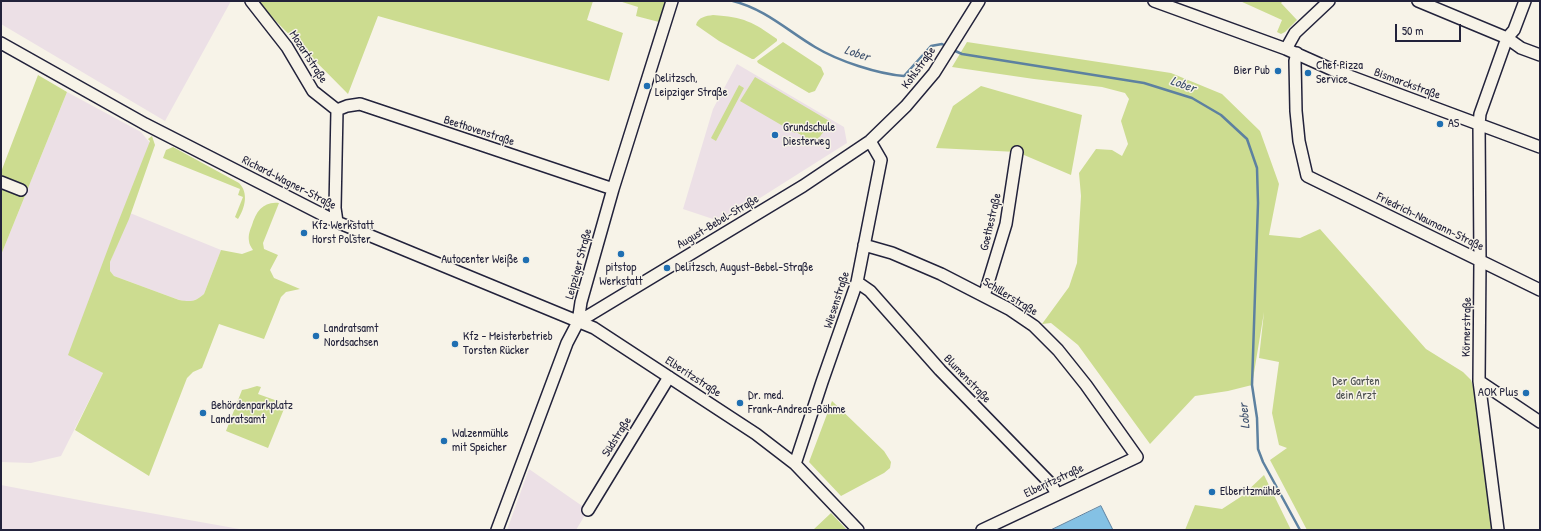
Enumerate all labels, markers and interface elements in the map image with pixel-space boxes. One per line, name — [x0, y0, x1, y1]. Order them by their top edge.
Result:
scale bar — [1397, 16, 1463, 42]
text: 50 m — [1402, 22, 1423, 39]
street label: Mozartstraße — [286, 28, 330, 86]
water label: Lober — [842, 43, 872, 65]
street label: Kohlstraße — [899, 44, 939, 92]
place label: Chef Pizza Service — [1316, 59, 1363, 87]
place label: Bier Pub — [1234, 64, 1270, 78]
street label: Bismarckstraße — [1372, 65, 1442, 103]
marker: Bier Pub — [1273, 66, 1283, 76]
marker: Chef Pizza Service — [1303, 68, 1313, 78]
place label: Delitzsch, Leipziger Straße — [655, 72, 727, 100]
water label: Lober — [1168, 73, 1198, 97]
marker: Delitzsch, Leipziger Straße — [642, 81, 652, 91]
street label: Beethovenstraße — [442, 113, 516, 149]
place label: AS — [1448, 117, 1459, 131]
marker: AS — [1435, 119, 1445, 129]
place label: Grundschule Diesterweg — [783, 121, 835, 149]
marker: Grundschule Diesterweg — [770, 130, 780, 140]
street label: Richard-Wagner-Straße — [239, 153, 339, 213]
street label: Friedrich-Naumann-Straße — [1374, 190, 1486, 254]
street label: August-Bebel-Straße — [674, 192, 762, 252]
street label: Goethestraße — [977, 192, 1005, 252]
place label: Kfz Werkstatt Horst Polster — [312, 219, 374, 247]
street label: Leipziger Straße — [563, 227, 595, 301]
marker: Kfz Werkstatt Horst Polster — [299, 228, 309, 238]
marker: pitstop Werkstatt — [616, 249, 626, 259]
place label: Autocenter Weiße — [441, 253, 518, 267]
marker: Autocenter Weiße — [521, 255, 531, 265]
place label: pitstop Werkstatt — [599, 261, 643, 289]
place label: Delitzsch, August-Bebel-Straße — [675, 261, 813, 275]
marker: Delitzsch, August-Bebel-Straße — [662, 263, 672, 273]
street label: Wiesenstraße — [821, 270, 853, 330]
street label: Schillerstraße — [980, 275, 1040, 319]
street label: Körnerstraße — [1459, 297, 1475, 357]
place label: Landratsamt Nordsachsen — [324, 322, 378, 350]
place label: Kfz - Meisterbetrieb Torsten Rücker — [463, 330, 553, 358]
marker: Landratsamt Nordsachsen — [311, 331, 321, 341]
marker: Kfz - Meisterbetrieb Torsten Rücker — [450, 339, 460, 349]
street label: Blumenstraße — [940, 352, 994, 406]
street label: Elberitzstraße — [662, 354, 724, 400]
park label: Der Garten dein Arzt — [1332, 375, 1380, 403]
place label: AOK Plus — [1478, 386, 1518, 400]
marker: AOK Plus — [1521, 388, 1531, 398]
place label: Dr. med. Frank-Andreas-Böhme — [748, 389, 845, 417]
marker: Dr. med. Frank-Andreas-Böhme — [735, 398, 745, 408]
place label: Behördenparkplatz Landratsamt — [211, 399, 293, 427]
water label: Lober — [1236, 403, 1254, 429]
marker: Behördenparkplatz Landratsamt — [198, 408, 208, 418]
street label: Südstraße — [599, 414, 635, 460]
place label: Walzenmühle mit Speicher — [452, 427, 509, 455]
marker: Walzenmühle mit Speicher — [439, 436, 449, 446]
street label: Elberitzstraße — [1022, 461, 1086, 501]
place label: Elberitzmühle — [1220, 485, 1281, 499]
marker: Elberitzmühle — [1207, 487, 1217, 497]

